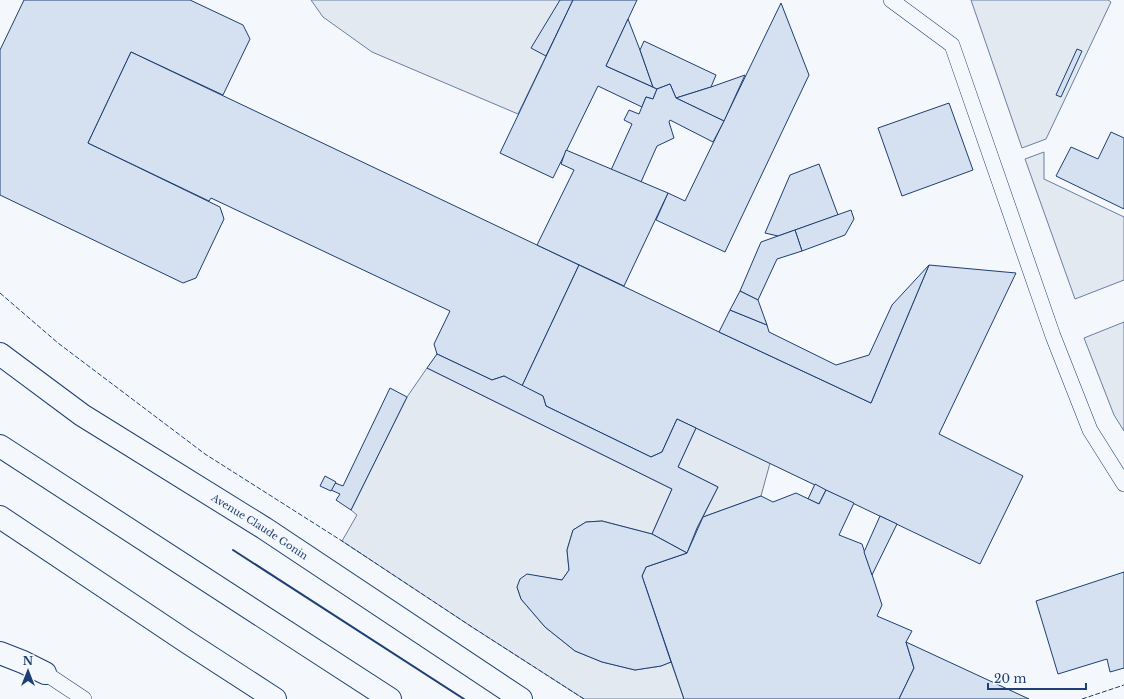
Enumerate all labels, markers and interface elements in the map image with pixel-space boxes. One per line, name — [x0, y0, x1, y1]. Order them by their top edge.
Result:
street label: Avenue Claude Gonin — [208, 490, 311, 562]
north arrow — [8, 651, 48, 691]
text: N — [23, 654, 34, 668]
scale bar — [988, 665, 1086, 691]
text: 20 m — [994, 671, 1026, 686]

